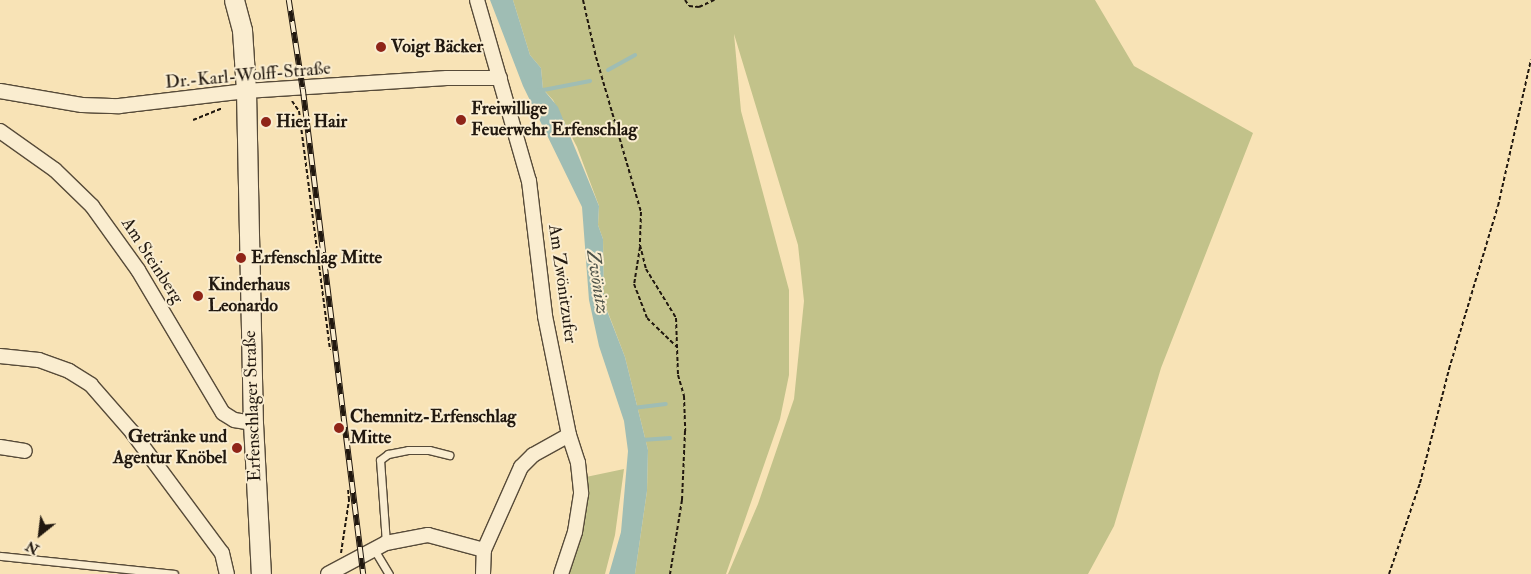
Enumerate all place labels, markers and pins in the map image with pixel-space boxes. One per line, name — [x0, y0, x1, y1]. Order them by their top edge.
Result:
place label: Voigt Bäcker — [391, 36, 483, 58]
marker: Voigt Bäcker — [375, 41, 387, 53]
place label: Freiwillige Feuerwehr Erfenschlag — [471, 99, 637, 142]
place label: Hier Hair — [276, 111, 347, 133]
marker: Freiwillige Feuerwehr Erfenschlag — [455, 114, 467, 126]
marker: Hier Hair — [260, 116, 272, 128]
place label: Erfenschlag Mitte — [251, 247, 382, 269]
marker: Erfenschlag Mitte — [235, 252, 247, 264]
place label: Kinderhaus Leonardo — [208, 275, 290, 318]
marker: Kinderhaus Leonardo — [192, 290, 204, 302]
place label: Chemnitz-Erfenschlag Mitte — [350, 407, 516, 449]
marker: Chemnitz-Erfenschlag Mitte — [332, 421, 346, 435]
place label: Getränke und Agentur Knöbel — [113, 427, 227, 469]
marker: Getränke und Agentur Knöbel — [231, 442, 243, 454]

